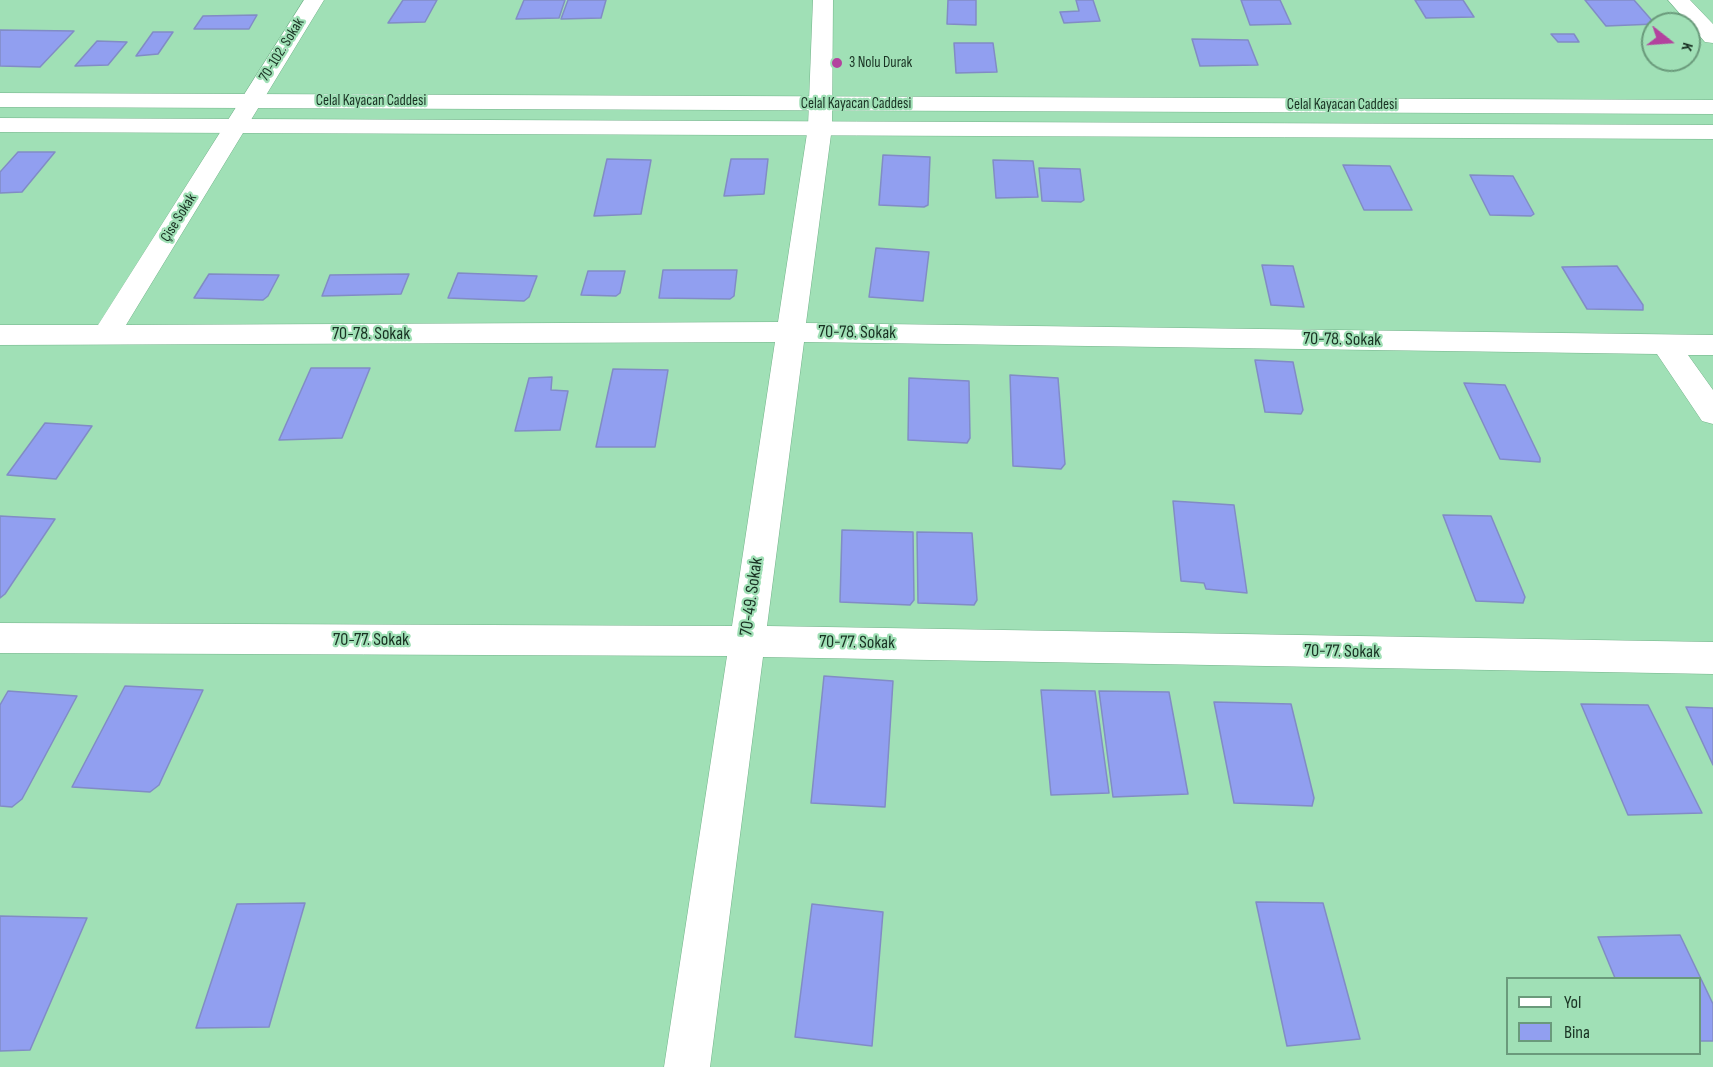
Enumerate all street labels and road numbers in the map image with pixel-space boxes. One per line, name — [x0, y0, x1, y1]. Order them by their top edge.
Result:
street label: 70-102. Sokak — [255, 15, 309, 85]
street label: Celal Kayacan Caddesi — [316, 92, 426, 110]
street label: Celal Kayacan Caddesi — [801, 95, 911, 113]
street label: Celal Kayacan Caddesi — [1287, 96, 1397, 114]
street label: Çise Sokak — [157, 190, 201, 246]
street label: 70-78. Sokak — [818, 322, 896, 344]
street label: 70-78. Sokak — [332, 323, 410, 345]
street label: 70-78. Sokak — [1303, 329, 1381, 351]
street label: 70-49. Sokak — [736, 556, 768, 638]
street label: 70-77. Sokak — [333, 629, 409, 651]
street label: 70-77. Sokak — [819, 632, 895, 654]
street label: 70-77. Sokak — [1304, 641, 1380, 663]

